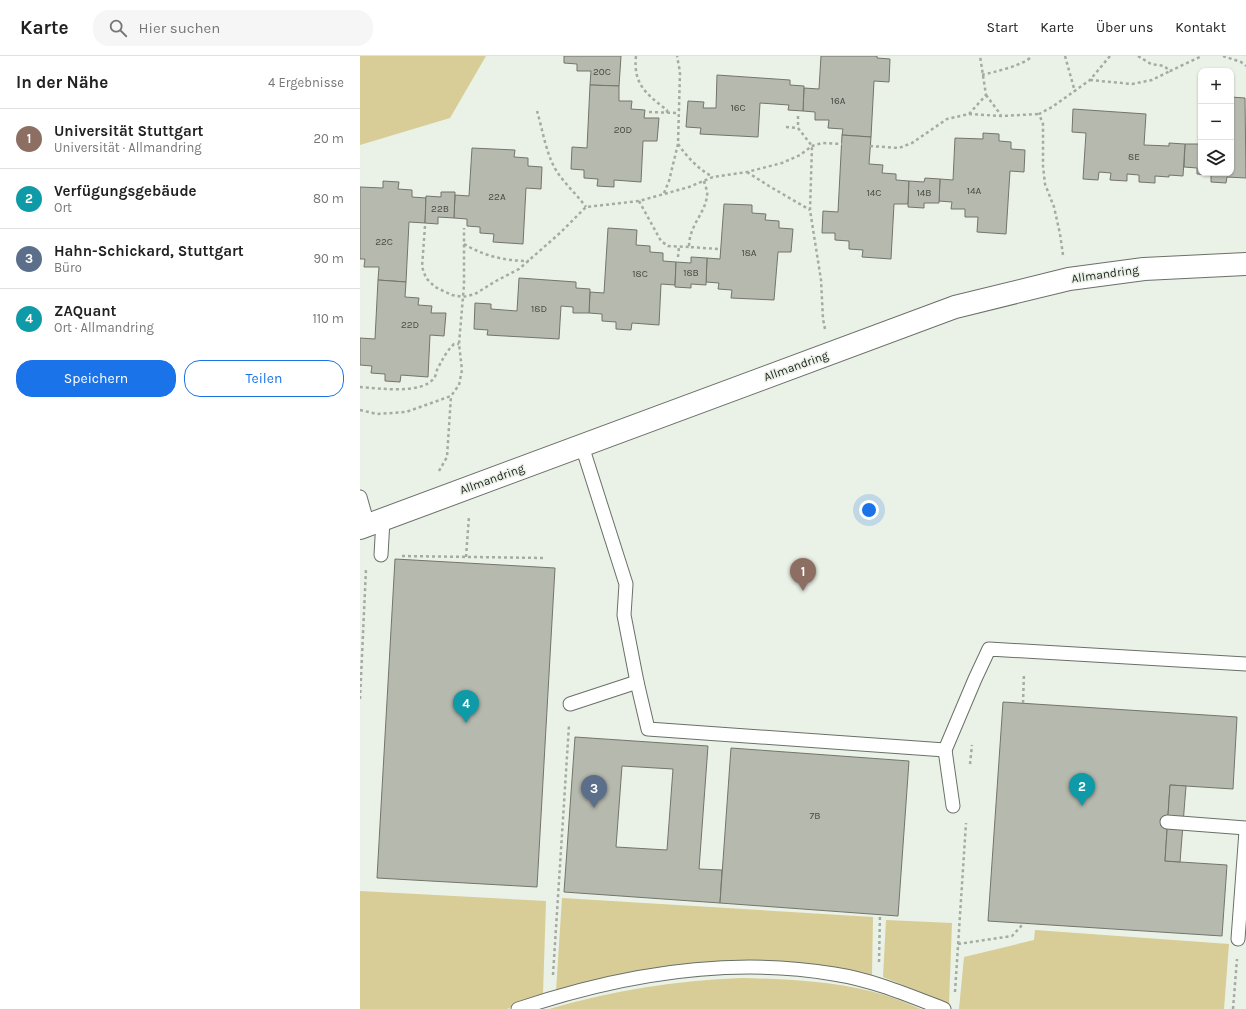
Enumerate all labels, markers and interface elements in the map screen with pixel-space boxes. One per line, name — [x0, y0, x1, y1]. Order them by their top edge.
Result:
search box — [93, 10, 373, 46]
text: Karte — [20, 17, 69, 39]
icon: search — [107, 17, 129, 39]
text: Hier suchen — [139, 19, 220, 37]
text: Start — [986, 19, 1018, 36]
text: Karte — [1040, 19, 1074, 36]
text: Über uns — [1096, 19, 1153, 36]
text: Kontakt — [1175, 19, 1226, 36]
house number: 20C — [593, 66, 611, 78]
map controls — [1198, 68, 1234, 176]
button: + — [1198, 68, 1234, 104]
text: In der Nähe — [16, 72, 108, 92]
text: 4 Ergebnisse — [268, 75, 344, 90]
house number: 16A — [831, 95, 846, 107]
house number: 16C — [730, 102, 746, 114]
button: − — [1198, 104, 1234, 140]
text: Universität Stuttgart — [54, 122, 204, 140]
house number: 20D — [614, 124, 632, 136]
text: 1 — [27, 131, 31, 146]
text: 20 m — [314, 131, 344, 146]
text: Universität · Allmandring — [54, 140, 202, 155]
button: layers — [1198, 140, 1234, 176]
house number: 8E — [1128, 151, 1140, 163]
text: Verfügungsgebäude — [54, 182, 197, 200]
house number: 14A — [967, 185, 982, 197]
house number: 14C — [866, 187, 882, 199]
house number: 14B — [916, 187, 932, 199]
text: 2 — [25, 191, 33, 206]
text: 80 m — [313, 191, 344, 206]
house number: 22A — [488, 191, 506, 203]
text: Ort — [54, 200, 72, 215]
house number: 22B — [431, 203, 449, 215]
house number: 22C — [375, 236, 393, 248]
text: Hahn-Schickard, Stuttgart — [54, 242, 244, 260]
house number: 18A — [741, 247, 757, 259]
text: 3 — [25, 251, 33, 266]
text: 90 m — [313, 251, 344, 266]
text: Büro — [54, 260, 82, 275]
street label: Allmandring — [1070, 262, 1140, 286]
house number: 18B — [683, 267, 699, 279]
house number: 18C — [632, 268, 648, 280]
text: ZAQuant — [54, 302, 117, 320]
house number: 18D — [531, 303, 547, 315]
text: 4 — [25, 311, 33, 326]
text: 110 m — [312, 311, 344, 326]
house number: 22D — [401, 319, 419, 331]
text: Ort · Allmandring — [54, 320, 154, 335]
street label: Allmandring — [762, 348, 830, 384]
button: Speichern — [16, 360, 176, 397]
button: Teilen — [184, 360, 344, 397]
street label: Allmandring — [458, 461, 526, 497]
your location — [859, 500, 879, 520]
pin: 1 — [790, 558, 816, 591]
pin: 4 — [453, 690, 479, 723]
pin: 2 — [1069, 773, 1095, 806]
pin: 3 — [581, 775, 607, 808]
house number: 7B — [810, 810, 820, 822]

